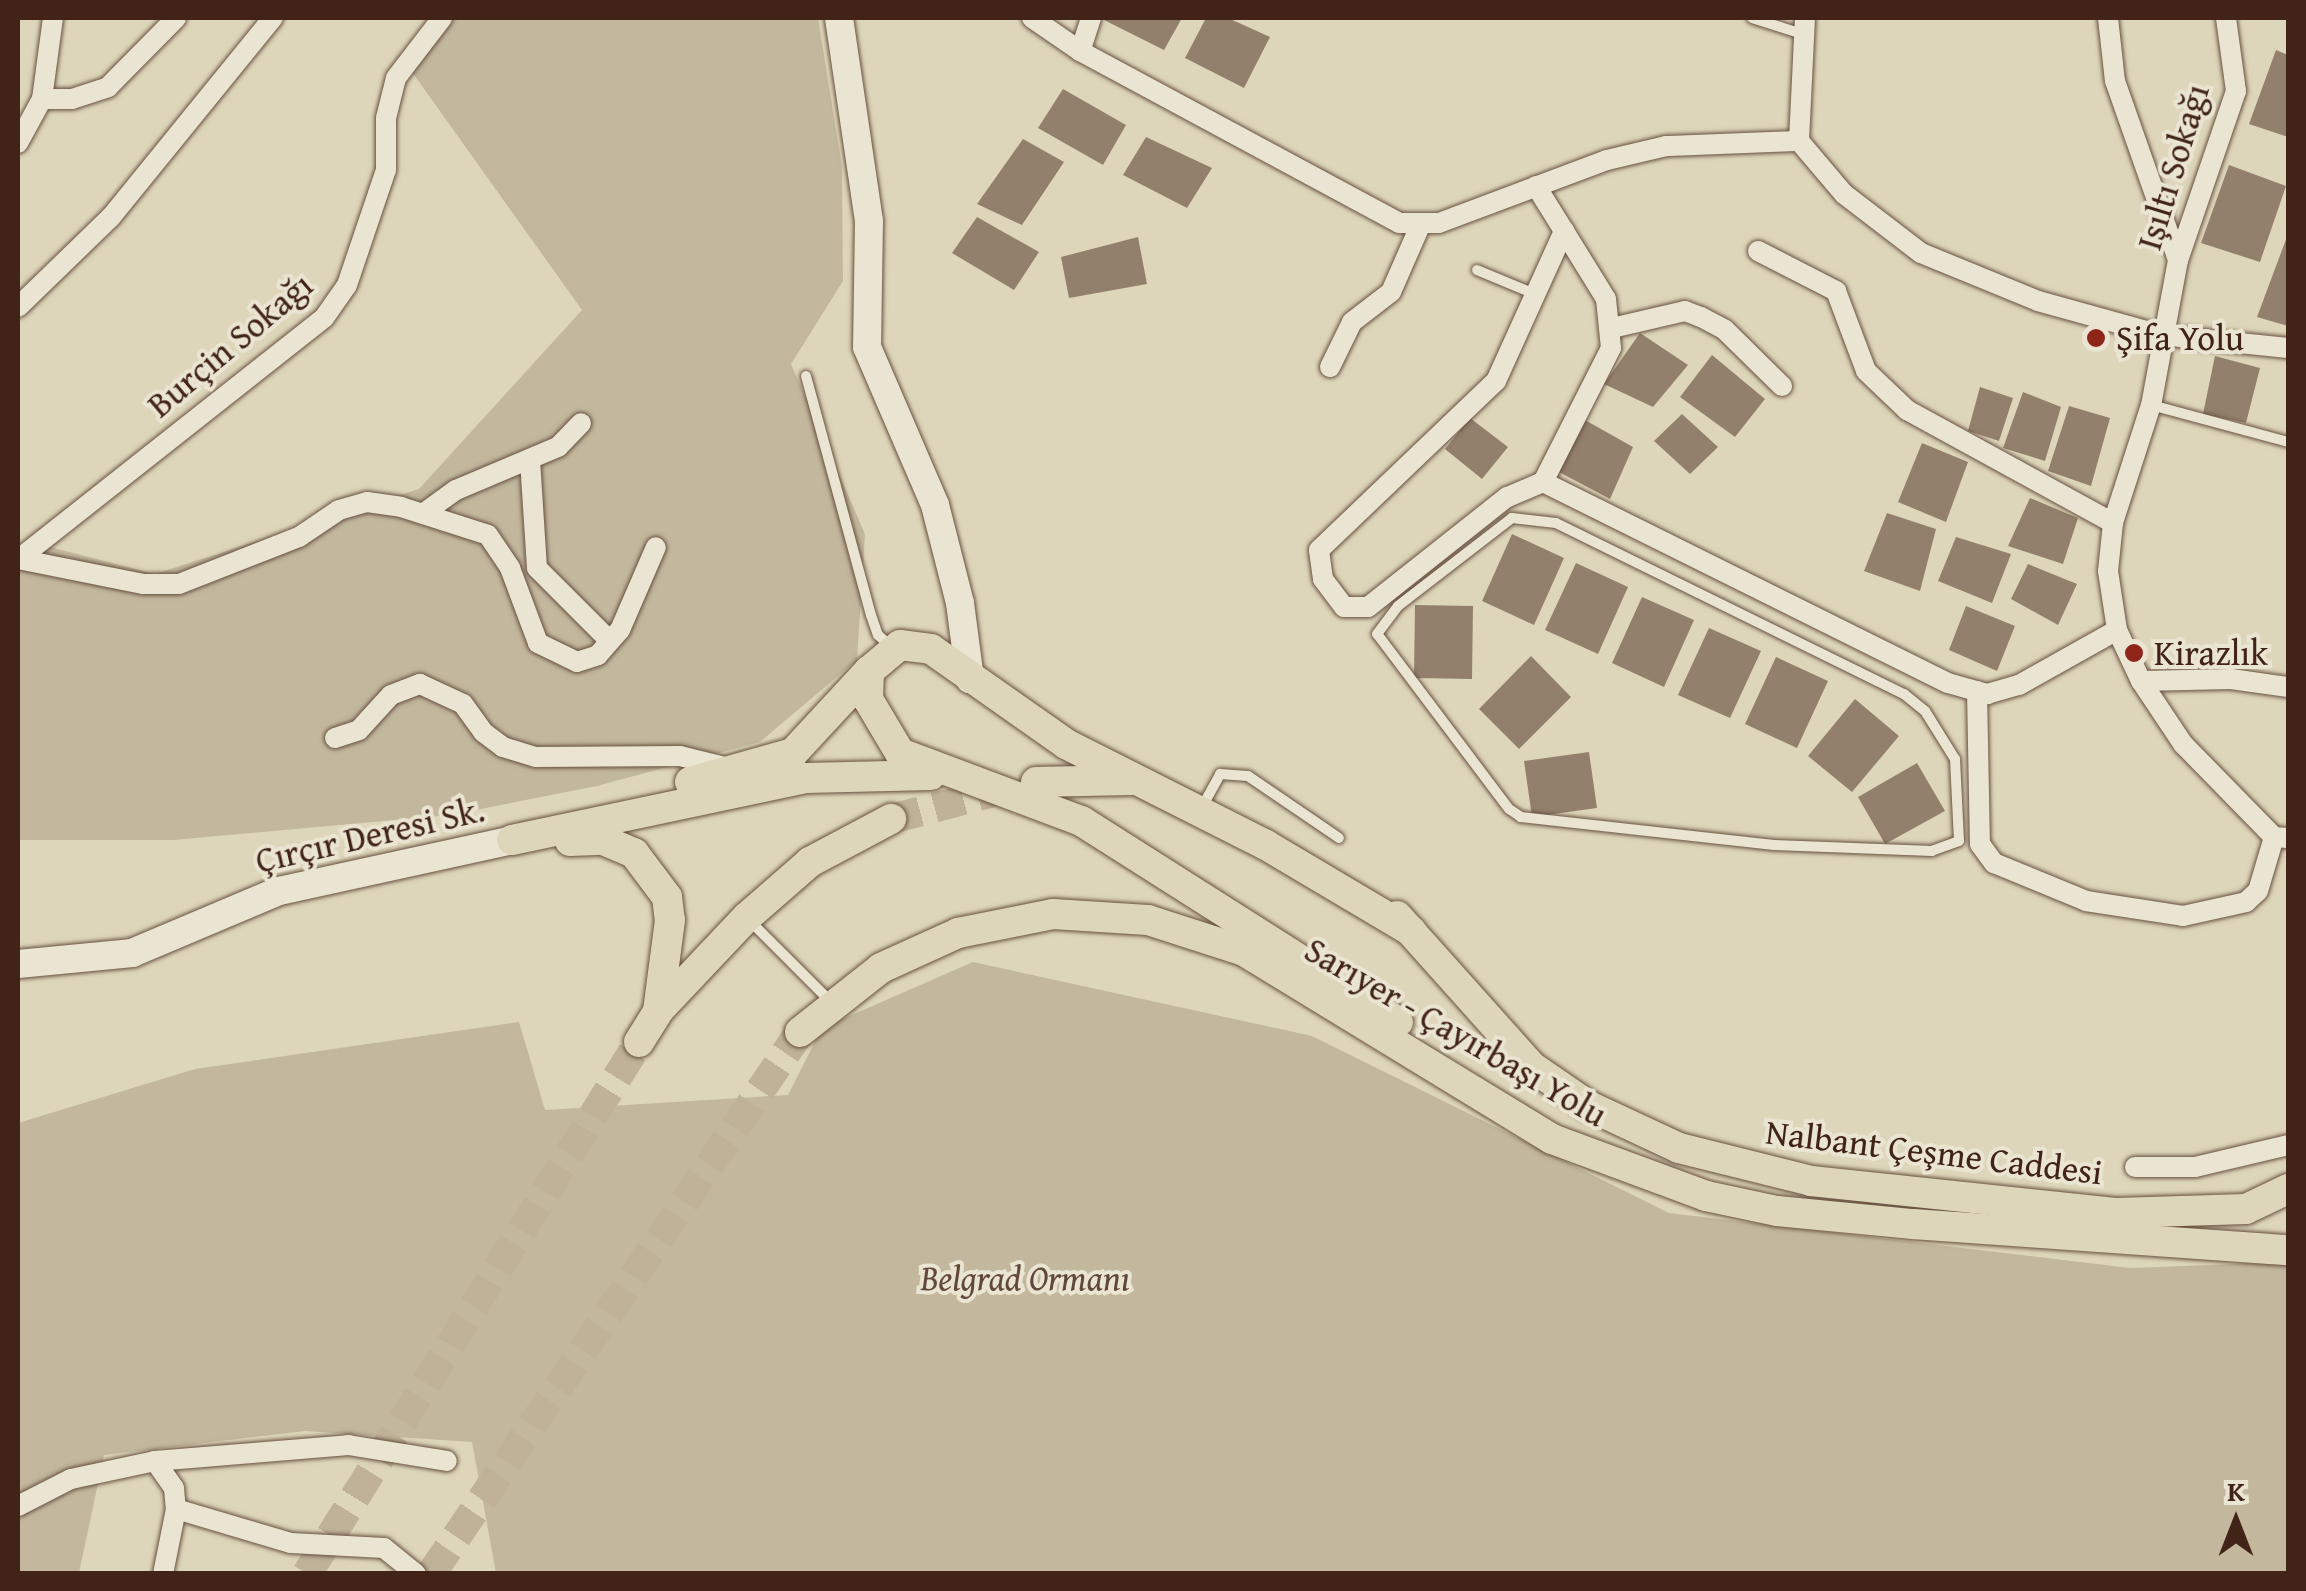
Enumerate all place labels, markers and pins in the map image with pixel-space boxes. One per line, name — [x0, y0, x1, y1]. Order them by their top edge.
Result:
place label: Şifa Yolu — [2116, 317, 2244, 359]
marker: Şifa Yolu — [2085, 327, 2107, 349]
place label: Kirazlık — [2154, 632, 2268, 674]
marker: Kirazlık — [2123, 642, 2145, 664]

